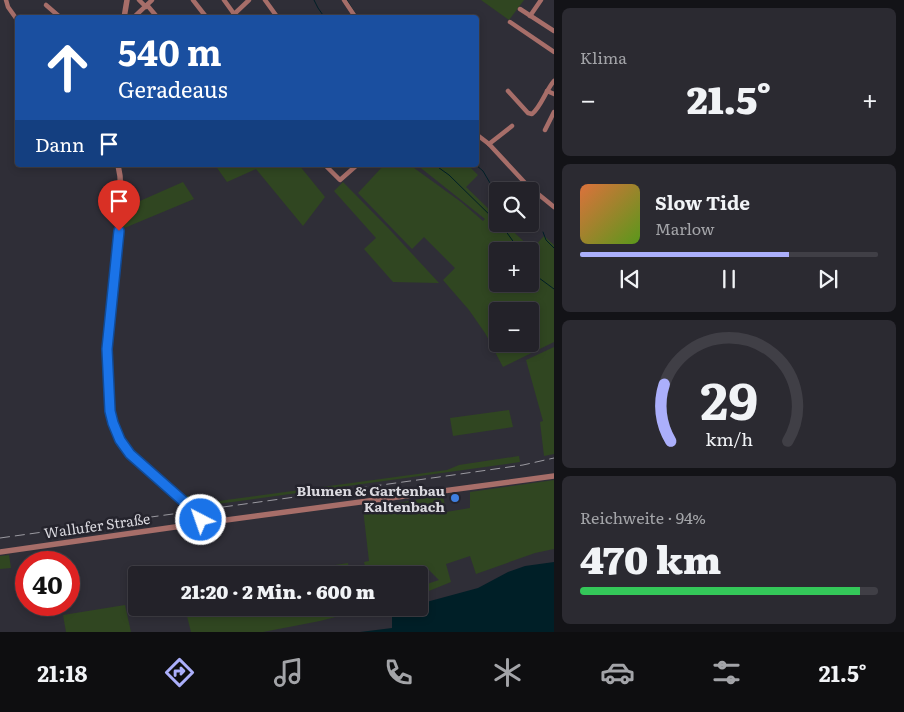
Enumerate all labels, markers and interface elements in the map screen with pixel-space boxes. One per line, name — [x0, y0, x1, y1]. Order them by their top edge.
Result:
text: 540 m — [118, 25, 222, 77]
icon: ahead — [35, 35, 100, 100]
text: Klima — [580, 45, 627, 69]
text: 21.5° — [687, 69, 771, 126]
text: Geradeaus — [118, 72, 228, 105]
text: − — [580, 77, 596, 119]
text: + — [862, 77, 878, 119]
text: Dann — [35, 130, 85, 158]
icon: arrive — [95, 130, 123, 158]
pin — [98, 180, 140, 231]
map controls — [489, 182, 539, 352]
button: search — [489, 182, 539, 232]
icon: arrive — [105, 187, 133, 215]
text: Slow Tide — [655, 188, 750, 216]
text: Marlow — [655, 216, 715, 240]
button: + — [489, 242, 539, 292]
icon: previous — [616, 265, 644, 293]
icon: pause — [715, 265, 743, 293]
icon: next — [814, 265, 842, 293]
button: − — [489, 302, 539, 352]
text: 29 — [700, 359, 758, 436]
text: km/h — [705, 425, 753, 452]
place label: Blumen & Gartenbau Kaltenbach — [297, 480, 446, 516]
marker: Blumen & Gartenbau Kaltenbach — [449, 492, 461, 504]
position arrow — [174, 493, 226, 545]
text: Reichweite · 94% — [580, 505, 706, 529]
street label: Wallufer Straße — [43, 508, 151, 542]
text: 470 km — [580, 529, 721, 586]
speed limit sign: 40 — [15, 551, 80, 616]
text: 21:20 · 2 Min. · 600 m — [181, 577, 375, 605]
icon: directions — [162, 655, 197, 690]
icon: music — [271, 655, 306, 690]
icon: phone — [381, 655, 416, 690]
icon: climate — [490, 655, 525, 690]
icon: car — [600, 655, 635, 690]
icon: filters — [709, 655, 744, 690]
text: 21:18 — [37, 656, 87, 689]
text: 21.5° — [819, 656, 867, 689]

